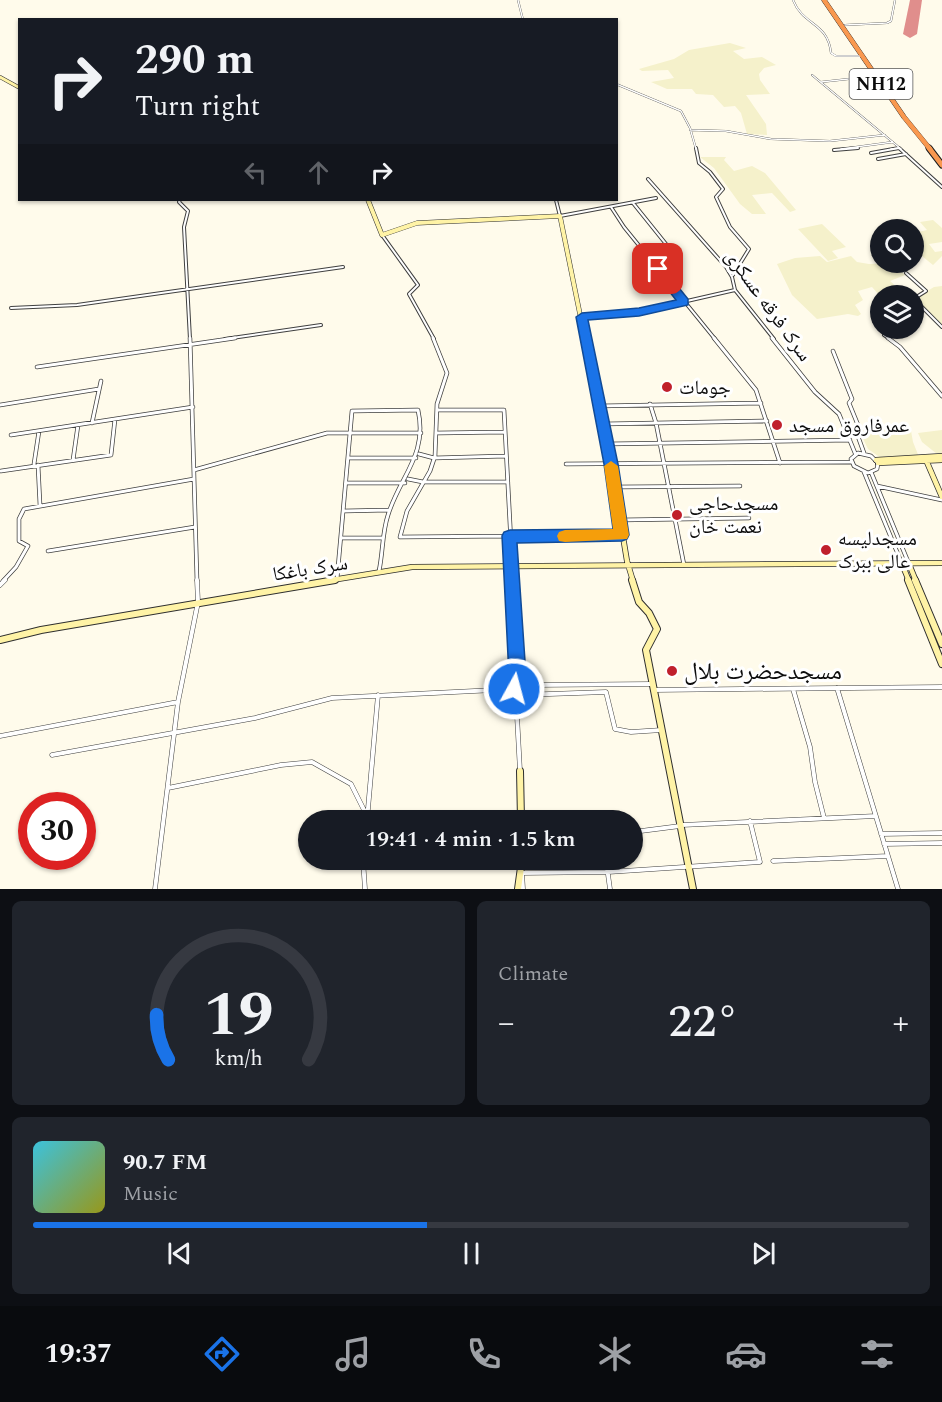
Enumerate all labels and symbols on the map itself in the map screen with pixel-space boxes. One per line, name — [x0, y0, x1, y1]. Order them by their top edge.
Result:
road number: NH12 — [850, 69, 912, 99]
pin — [632, 243, 683, 294]
street label: سرک فرقه عسکری — [717, 243, 819, 368]
place label: جومات — [679, 373, 731, 403]
marker: جومات — [660, 380, 674, 394]
place label: عمرفاروق مسجد — [789, 411, 909, 441]
marker: عمرفاروق مسجد — [770, 418, 784, 432]
place label: مسجدحاجی نعمت خان — [689, 489, 778, 542]
marker: مسجدحاجی نعمت خان — [670, 508, 684, 522]
place label: مسجدلیسه عالی ببرک — [838, 524, 917, 577]
marker: مسجدلیسه عالی ببرک — [819, 543, 833, 557]
street label: سرک باغکا — [270, 548, 350, 590]
place label: مسجدحضرت بلال — [684, 654, 842, 690]
position arrow — [482, 657, 546, 721]
marker: مسجدحضرت بلال — [665, 664, 679, 678]
speed limit sign: 30 — [18, 792, 96, 870]

